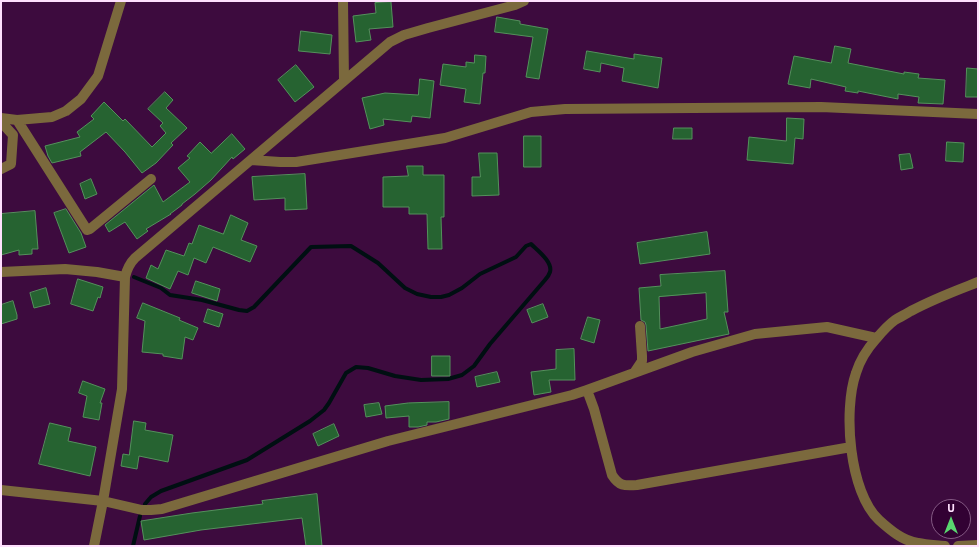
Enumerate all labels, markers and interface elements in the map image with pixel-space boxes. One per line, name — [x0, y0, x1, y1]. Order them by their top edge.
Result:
north arrow — [931, 499, 971, 539]
text: U — [947, 501, 955, 515]

